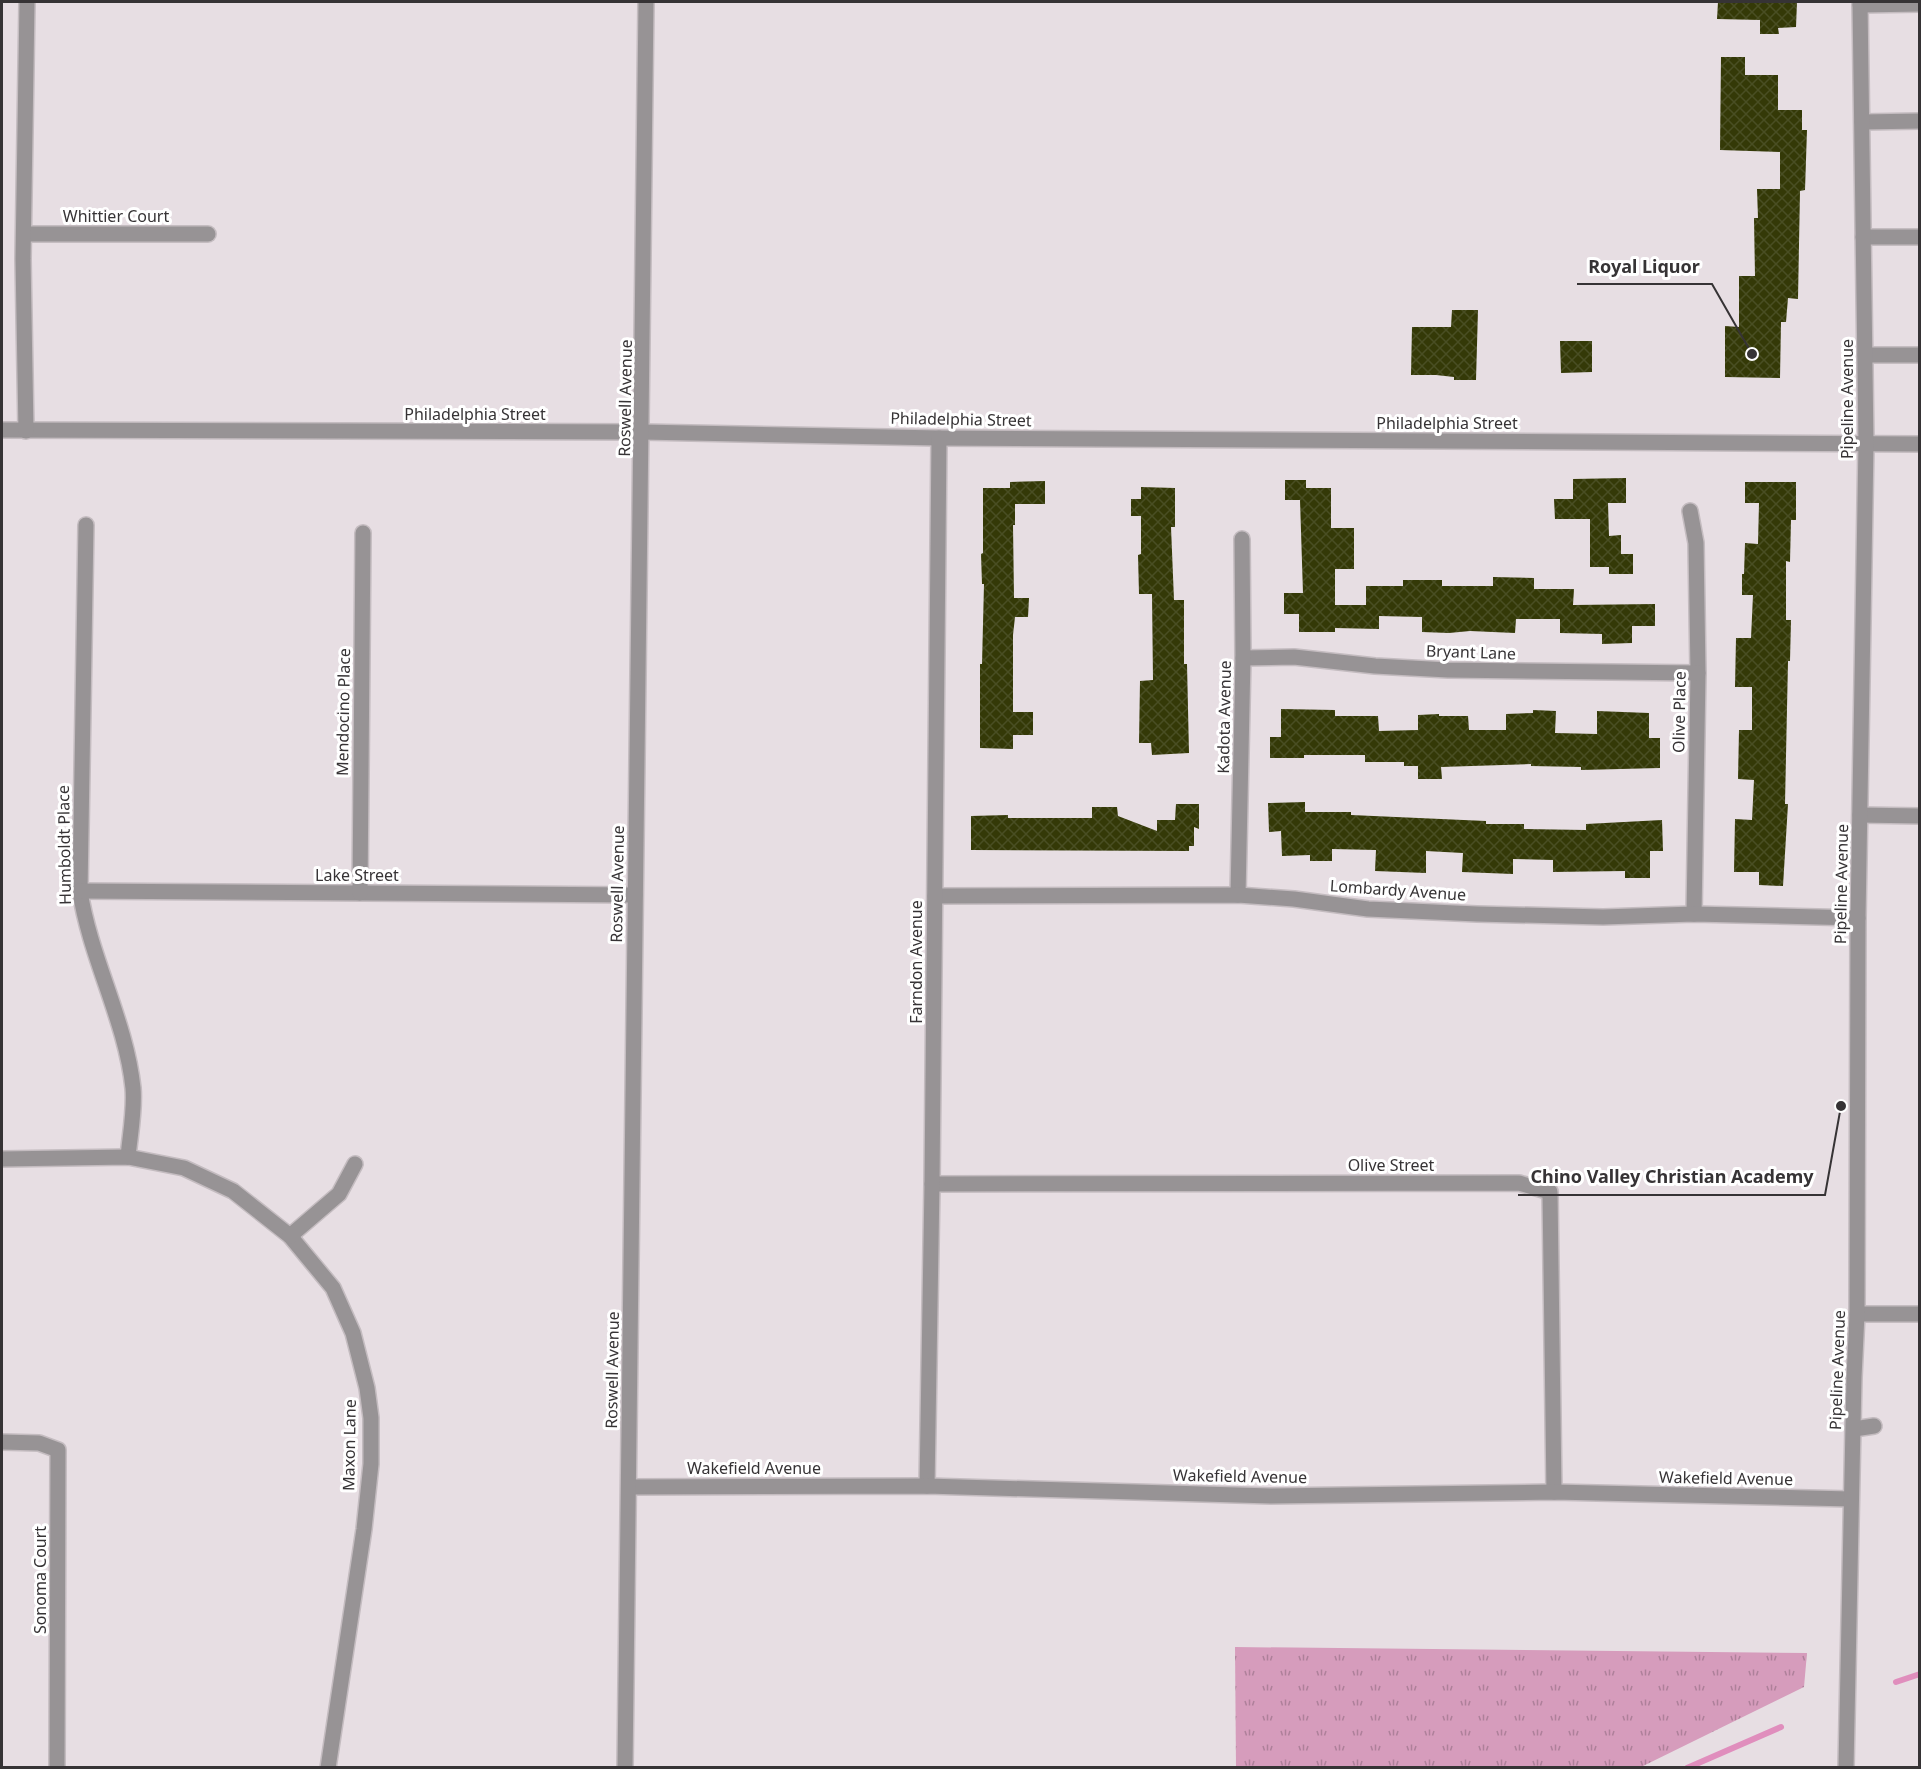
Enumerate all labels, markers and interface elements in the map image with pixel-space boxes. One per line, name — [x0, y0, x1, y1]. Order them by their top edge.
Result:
street label: Whittier Court — [63, 205, 169, 227]
callout: Royal Liquor — [1577, 248, 1712, 284]
text: Royal Liquor — [1588, 254, 1700, 278]
street label: Roswell Avenue — [613, 339, 637, 457]
street label: Pipeline Avenue — [1836, 339, 1858, 459]
street label: Philadelphia Street — [404, 403, 546, 425]
street label: Philadelphia Street — [890, 407, 1032, 431]
street label: Philadelphia Street — [1376, 412, 1518, 434]
street label: Bryant Lane — [1426, 639, 1516, 665]
street label: Mendocino Place — [331, 648, 355, 776]
street label: Kadota Avenue — [1212, 660, 1236, 774]
street label: Olive Place — [1667, 671, 1691, 753]
street label: Humboldt Place — [52, 785, 76, 905]
street label: Pipeline Avenue — [1829, 824, 1853, 944]
street label: Roswell Avenue — [605, 825, 629, 943]
street label: Lake Street — [315, 864, 399, 886]
street label: Lombardy Avenue — [1329, 874, 1467, 906]
street label: Farndon Avenue — [905, 900, 927, 1024]
street label: Olive Street — [1348, 1154, 1435, 1176]
callout: Chino Valley Christian Academy — [1518, 1159, 1825, 1195]
text: Chino Valley Christian Academy — [1530, 1164, 1814, 1188]
street label: Pipeline Avenue — [1824, 1310, 1850, 1430]
street label: Roswell Avenue — [600, 1311, 624, 1429]
street label: Maxon Lane — [337, 1399, 361, 1491]
street label: Wakefield Avenue — [687, 1457, 821, 1479]
street label: Wakefield Avenue — [1173, 1464, 1307, 1488]
street label: Wakefield Avenue — [1659, 1466, 1793, 1490]
street label: Sonoma Court — [29, 1526, 51, 1634]

